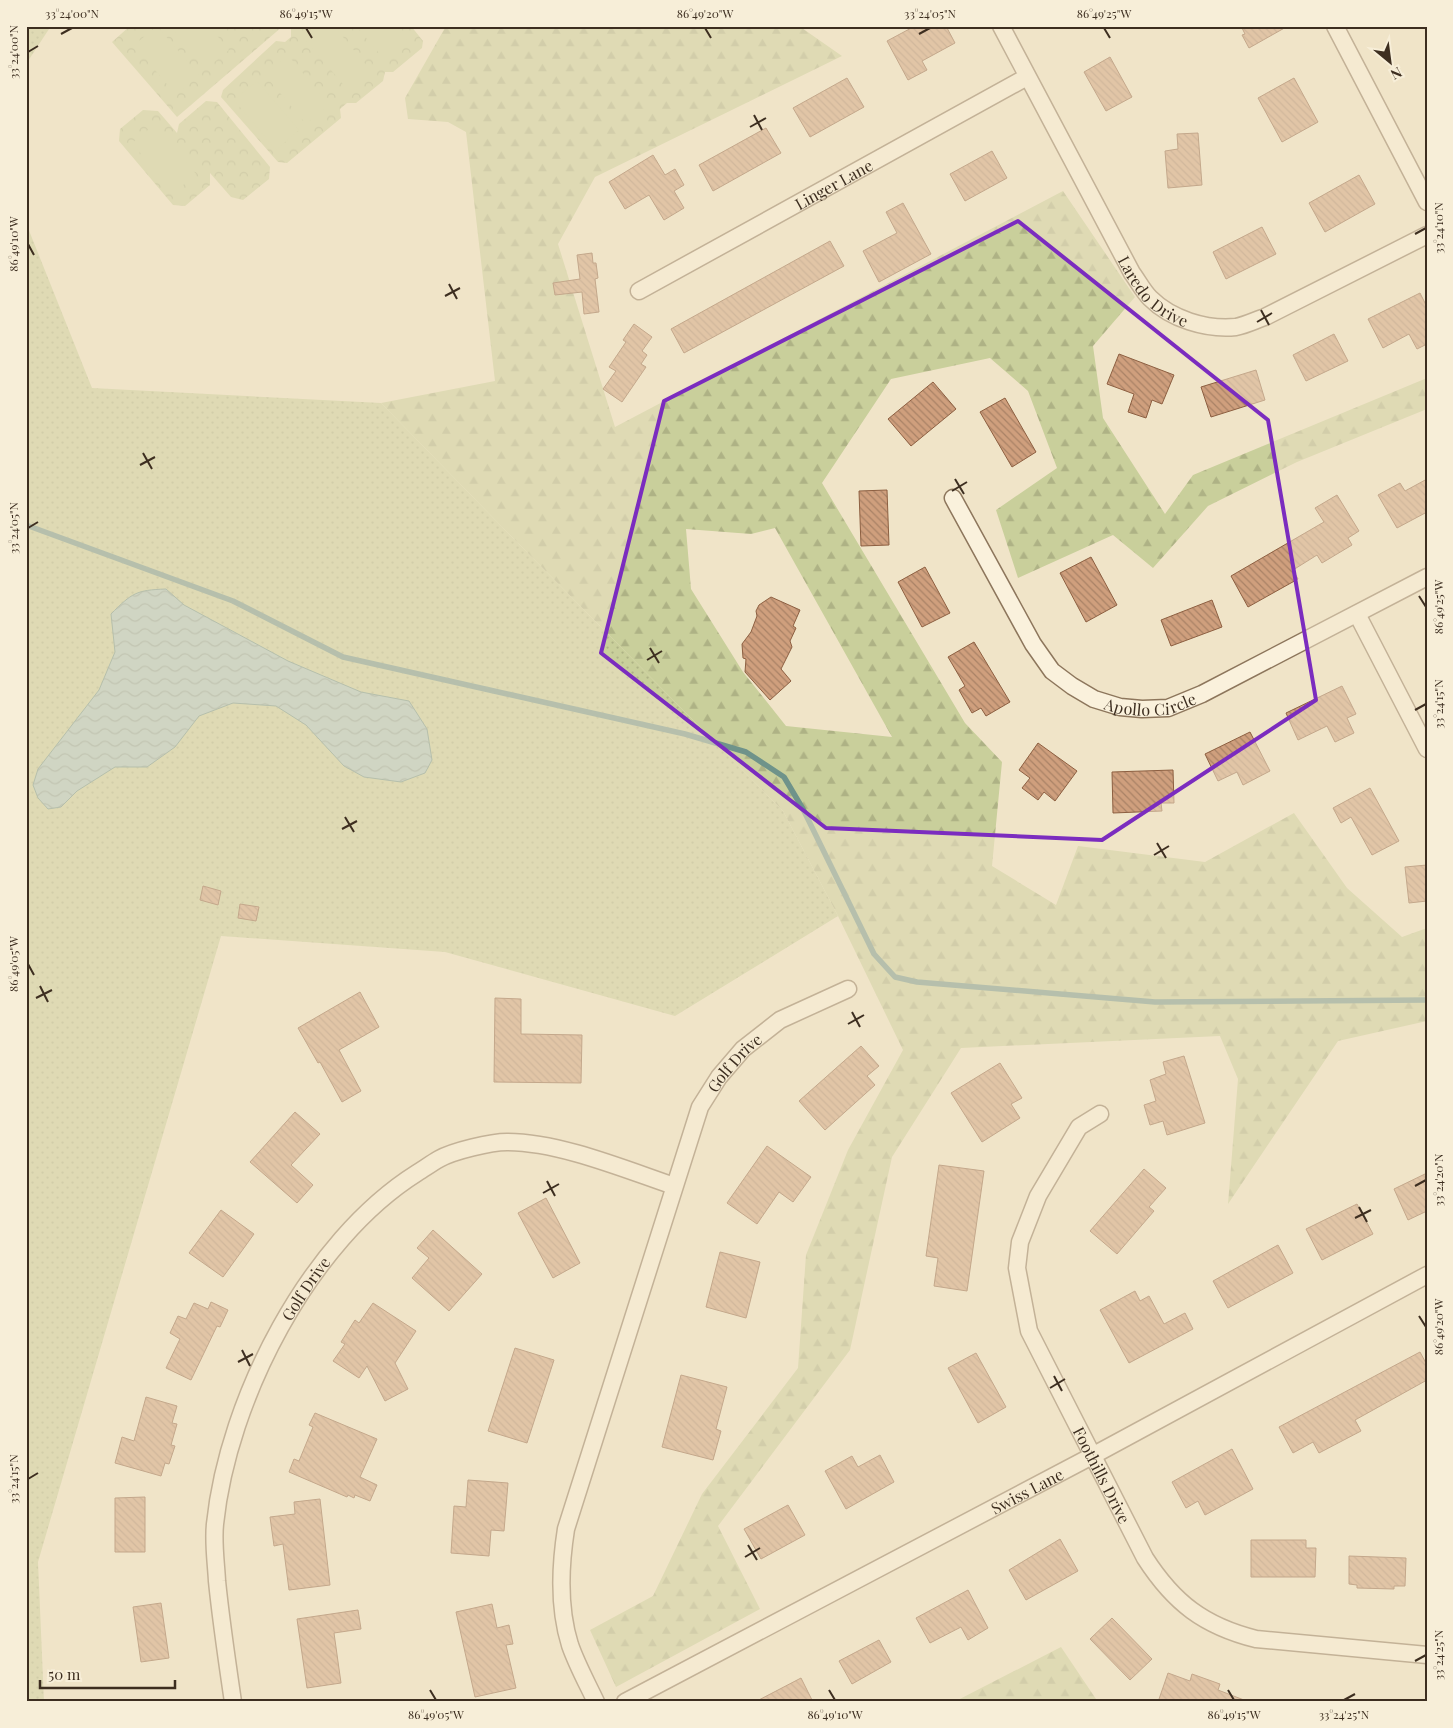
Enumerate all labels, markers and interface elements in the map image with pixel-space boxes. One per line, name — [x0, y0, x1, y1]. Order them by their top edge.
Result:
text: 33°24'00"N — [45, 5, 100, 21]
text: 86°49'15"W — [279, 5, 333, 21]
text: 86°49'20"W — [677, 5, 733, 21]
text: 33°24'05"N — [904, 5, 956, 21]
text: 86°49'25"W — [1077, 5, 1131, 21]
text: 33°24'00"N — [5, 24, 21, 79]
north arrow — [1366, 38, 1416, 88]
text: N — [1388, 63, 1406, 85]
street label: Linger Lane — [791, 154, 876, 214]
text: 33°24'10"N — [1430, 202, 1446, 254]
text: 86°49'10"W — [5, 216, 21, 272]
street label: Laredo Drive — [1114, 252, 1191, 331]
text: 33°24'05"N — [5, 502, 21, 554]
text: 86°49'25"W — [1430, 580, 1446, 634]
text: 33°24'15"N — [1430, 679, 1446, 729]
street label: Apollo Circle — [1101, 687, 1199, 720]
text: 86°49'05"W — [5, 936, 21, 992]
street label: Golf Drive — [702, 1028, 766, 1096]
text: 33°24'20"N — [1430, 1153, 1446, 1206]
street label: Golf Drive — [276, 1252, 334, 1324]
text: 86°49'20"W — [1430, 1299, 1446, 1355]
street label: Foothills Drive — [1069, 1423, 1136, 1526]
text: 33°24'15"N — [5, 1454, 21, 1504]
street label: Swiss Lane — [987, 1463, 1067, 1518]
text: 33°24'25"N — [1430, 1629, 1446, 1680]
scale bar — [40, 1658, 175, 1690]
text: 50 m — [48, 1664, 81, 1684]
text: 86°49'05"W — [408, 1706, 464, 1722]
text: 86°49'10"W — [807, 1706, 863, 1722]
text: 86°49'15"W — [1207, 1706, 1261, 1722]
text: 33°24'25"N — [1319, 1706, 1370, 1722]

